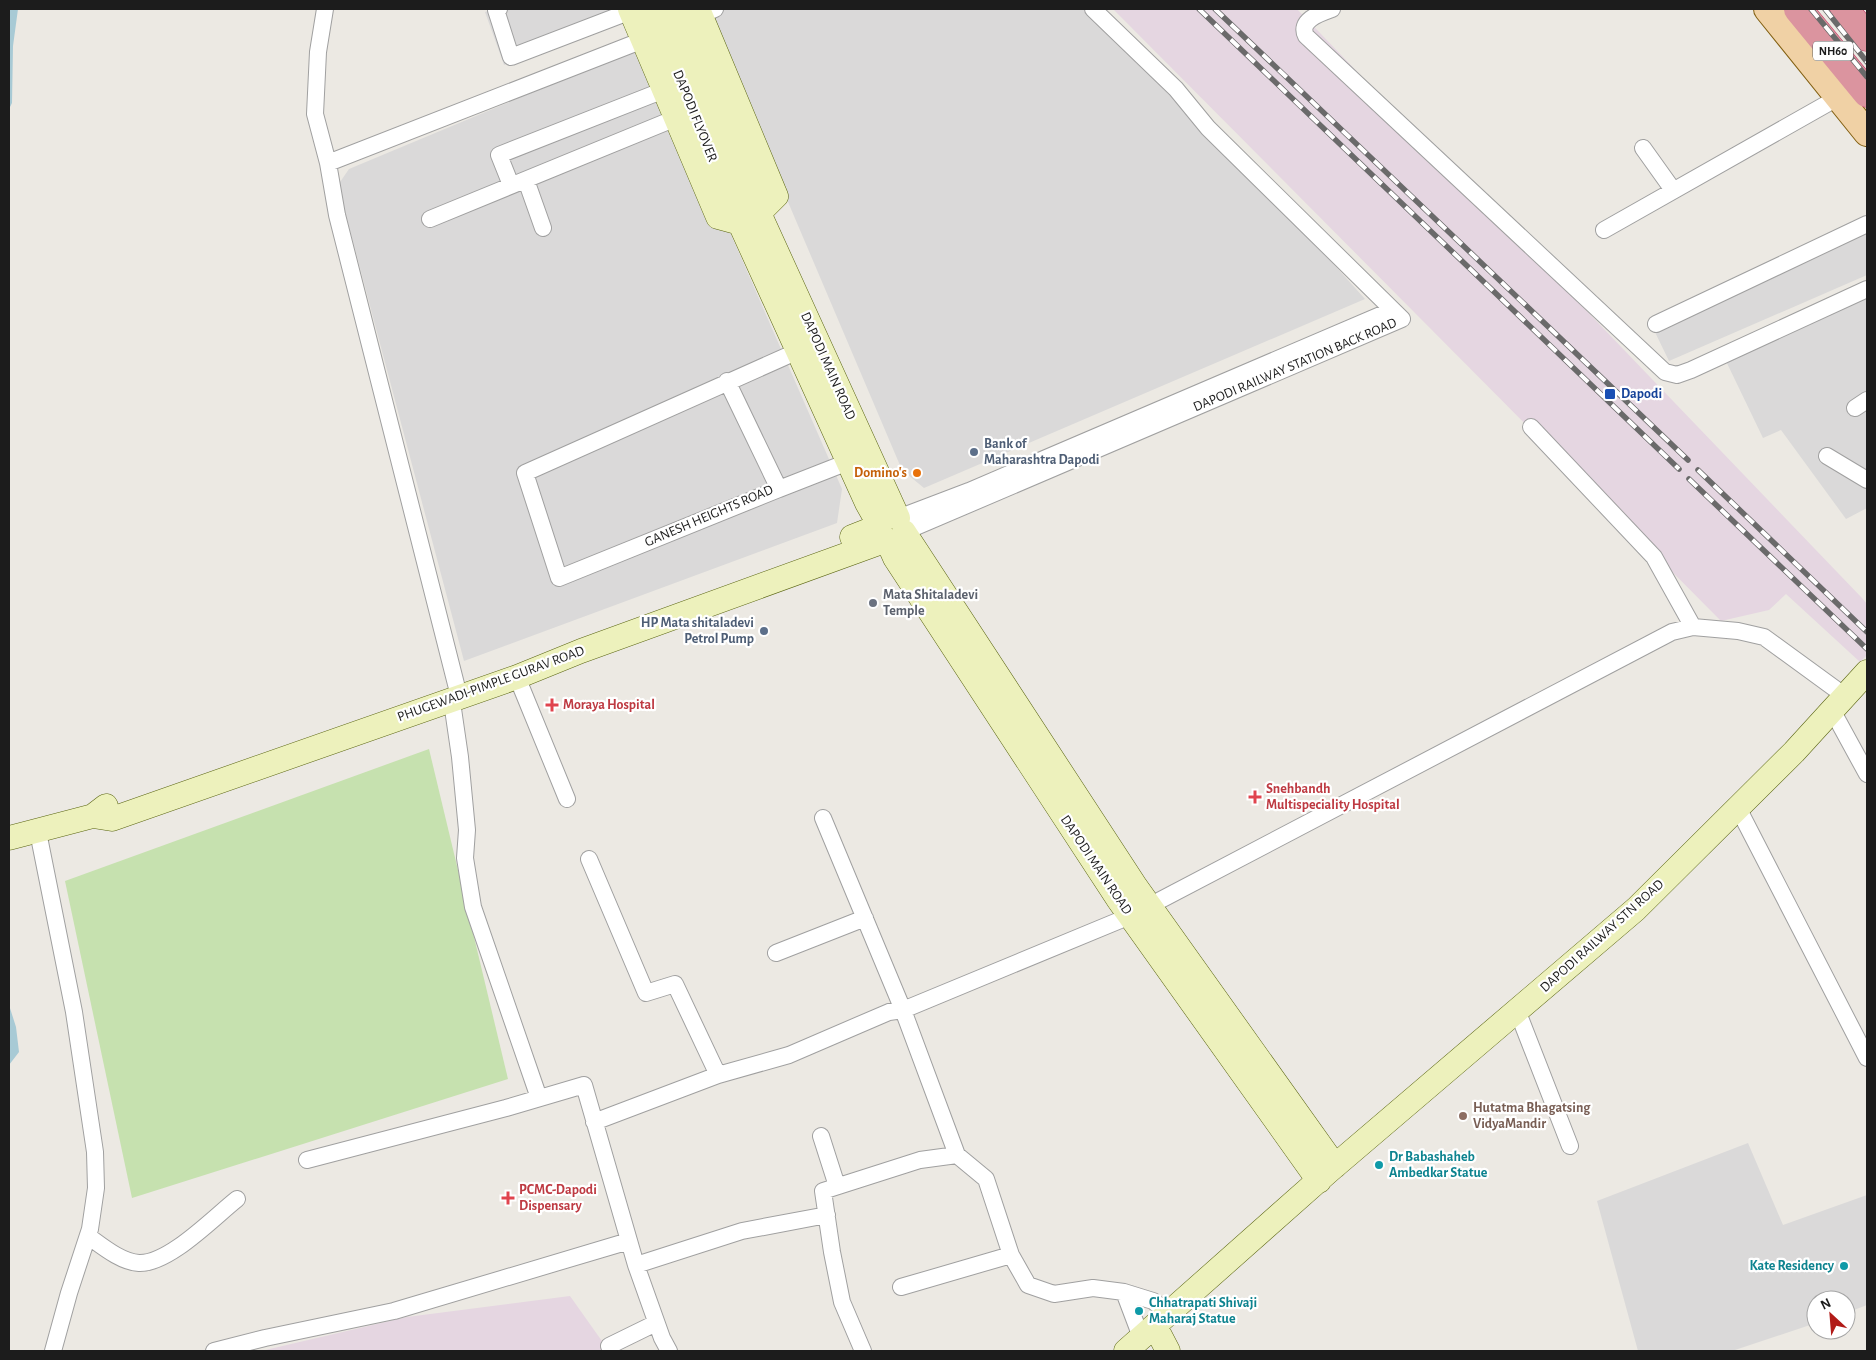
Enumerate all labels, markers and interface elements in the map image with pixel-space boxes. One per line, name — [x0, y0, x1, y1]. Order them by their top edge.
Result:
road number: NH60 — [1813, 41, 1853, 60]
street label: DAPODI FLYOVER — [670, 68, 720, 164]
street label: DAPODI MAIN ROAD — [798, 310, 858, 422]
street label: DAPODI RAILWAY STATION BACK ROAD — [1191, 316, 1399, 414]
marker: Dapodi — [1603, 387, 1617, 401]
place label: Dapodi — [1621, 387, 1662, 401]
place label: Bank of Maharashtra Dapodi — [984, 437, 1100, 467]
marker: Bank of Maharashtra Dapodi — [968, 446, 980, 458]
place label: Domino's — [854, 466, 907, 480]
marker: Domino's — [911, 467, 923, 479]
street label: GANESH HEIGHTS ROAD — [643, 483, 775, 549]
place label: Mata Shitaladevi Temple — [883, 588, 978, 618]
marker: Mata Shitaladevi Temple — [867, 597, 879, 609]
place label: HP Mata shitaladevi Petrol Pump — [641, 616, 754, 646]
marker: HP Mata shitaladevi Petrol Pump — [758, 625, 770, 637]
street label: PHUGEWADI-PIMPLE GURAV ROAD — [396, 644, 586, 724]
marker: Moraya Hospital — [545, 698, 559, 712]
place label: Moraya Hospital — [563, 698, 655, 712]
place label: Snehbandh Multispeciality Hospital — [1266, 782, 1400, 812]
marker: Snehbandh Multispeciality Hospital — [1248, 790, 1262, 804]
street label: DAPODI MAIN ROAD — [1058, 813, 1134, 917]
street label: DAPODI RAILWAY STN ROAD — [1538, 877, 1666, 995]
place label: Hutatma Bhagatsing VidyaMandir — [1473, 1101, 1591, 1131]
marker: Hutatma Bhagatsing VidyaMandir — [1457, 1110, 1469, 1122]
place label: Dr Babashaheb Ambedkar Statue — [1389, 1150, 1488, 1180]
marker: Dr Babashaheb Ambedkar Statue — [1373, 1159, 1385, 1171]
place label: PCMC-Dapodi Dispensary — [519, 1183, 597, 1213]
marker: PCMC-Dapodi Dispensary — [501, 1191, 515, 1205]
place label: Kate Residency — [1749, 1259, 1835, 1273]
marker: Kate Residency — [1838, 1260, 1850, 1272]
north arrow — [1806, 1290, 1856, 1340]
place label: Chhatrapati Shivaji Maharaj Statue — [1149, 1296, 1257, 1326]
text: N — [1818, 1296, 1833, 1313]
marker: Chhatrapati Shivaji Maharaj Statue — [1133, 1305, 1145, 1317]

